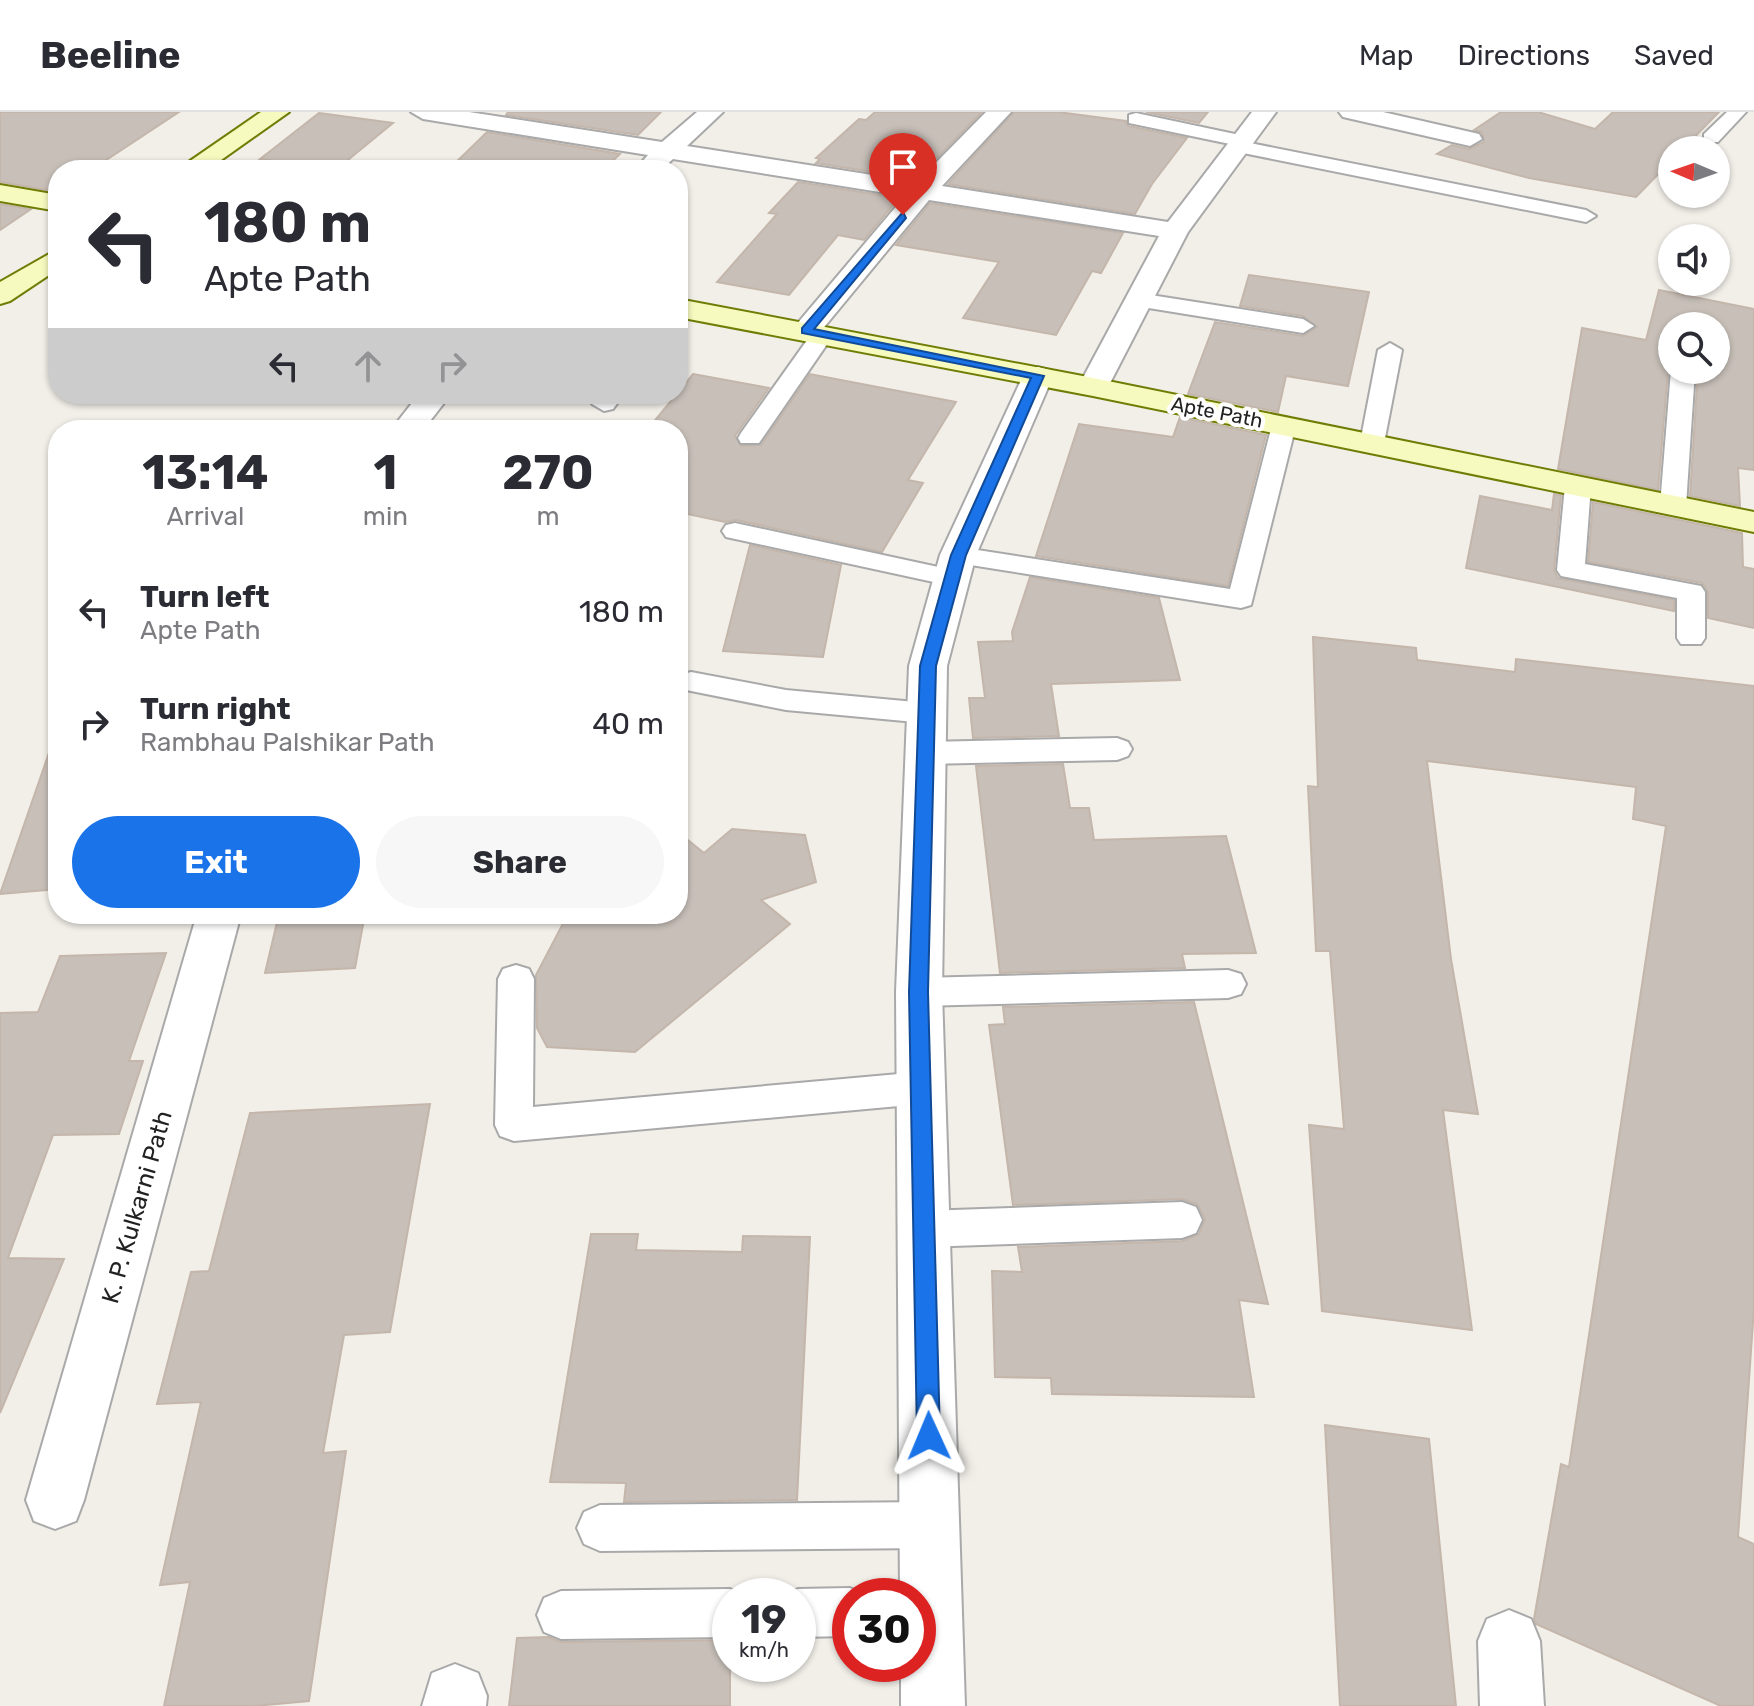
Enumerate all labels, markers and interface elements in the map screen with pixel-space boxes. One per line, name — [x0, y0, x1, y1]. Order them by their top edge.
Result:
text: Beeline — [40, 32, 181, 78]
text: Map — [1359, 39, 1413, 72]
text: Directions — [1457, 39, 1590, 72]
text: Saved — [1634, 39, 1714, 72]
pin — [869, 133, 937, 215]
north arrow — [1658, 136, 1730, 208]
map controls — [1658, 136, 1730, 384]
icon: arrive — [881, 145, 925, 189]
text: 180 m — [204, 190, 371, 256]
icon: left — [72, 192, 176, 296]
button: sound — [1658, 224, 1730, 296]
text: Apte Path — [204, 257, 371, 300]
button: search — [1658, 312, 1730, 384]
icon: left — [262, 344, 306, 388]
icon: ahead — [346, 344, 390, 388]
icon: right — [430, 344, 474, 388]
street label: Apte Path — [1169, 391, 1265, 433]
text: 13:14 — [142, 444, 268, 501]
text: 1 — [373, 444, 397, 501]
text: 270 — [502, 444, 594, 501]
text: Arrival — [166, 501, 244, 532]
text: min — [363, 501, 408, 532]
text: m — [536, 501, 560, 532]
text: Turn left — [140, 579, 270, 615]
icon: left — [72, 590, 116, 634]
text: 180 m — [579, 594, 664, 630]
text: Apte Path — [140, 615, 261, 646]
text: Turn right — [140, 691, 291, 727]
icon: right — [72, 702, 116, 746]
text: 40 m — [592, 706, 664, 742]
text: Rambhau Palshikar Path — [140, 727, 435, 758]
button: Exit — [72, 816, 360, 908]
button: Share — [376, 816, 664, 908]
street label: K. P. Kulkarni Path — [96, 1107, 178, 1307]
position arrow — [887, 1394, 971, 1478]
speed limit sign: 30 — [832, 1578, 936, 1682]
text: 19 — [741, 1596, 787, 1643]
text: km/h — [739, 1638, 789, 1662]

